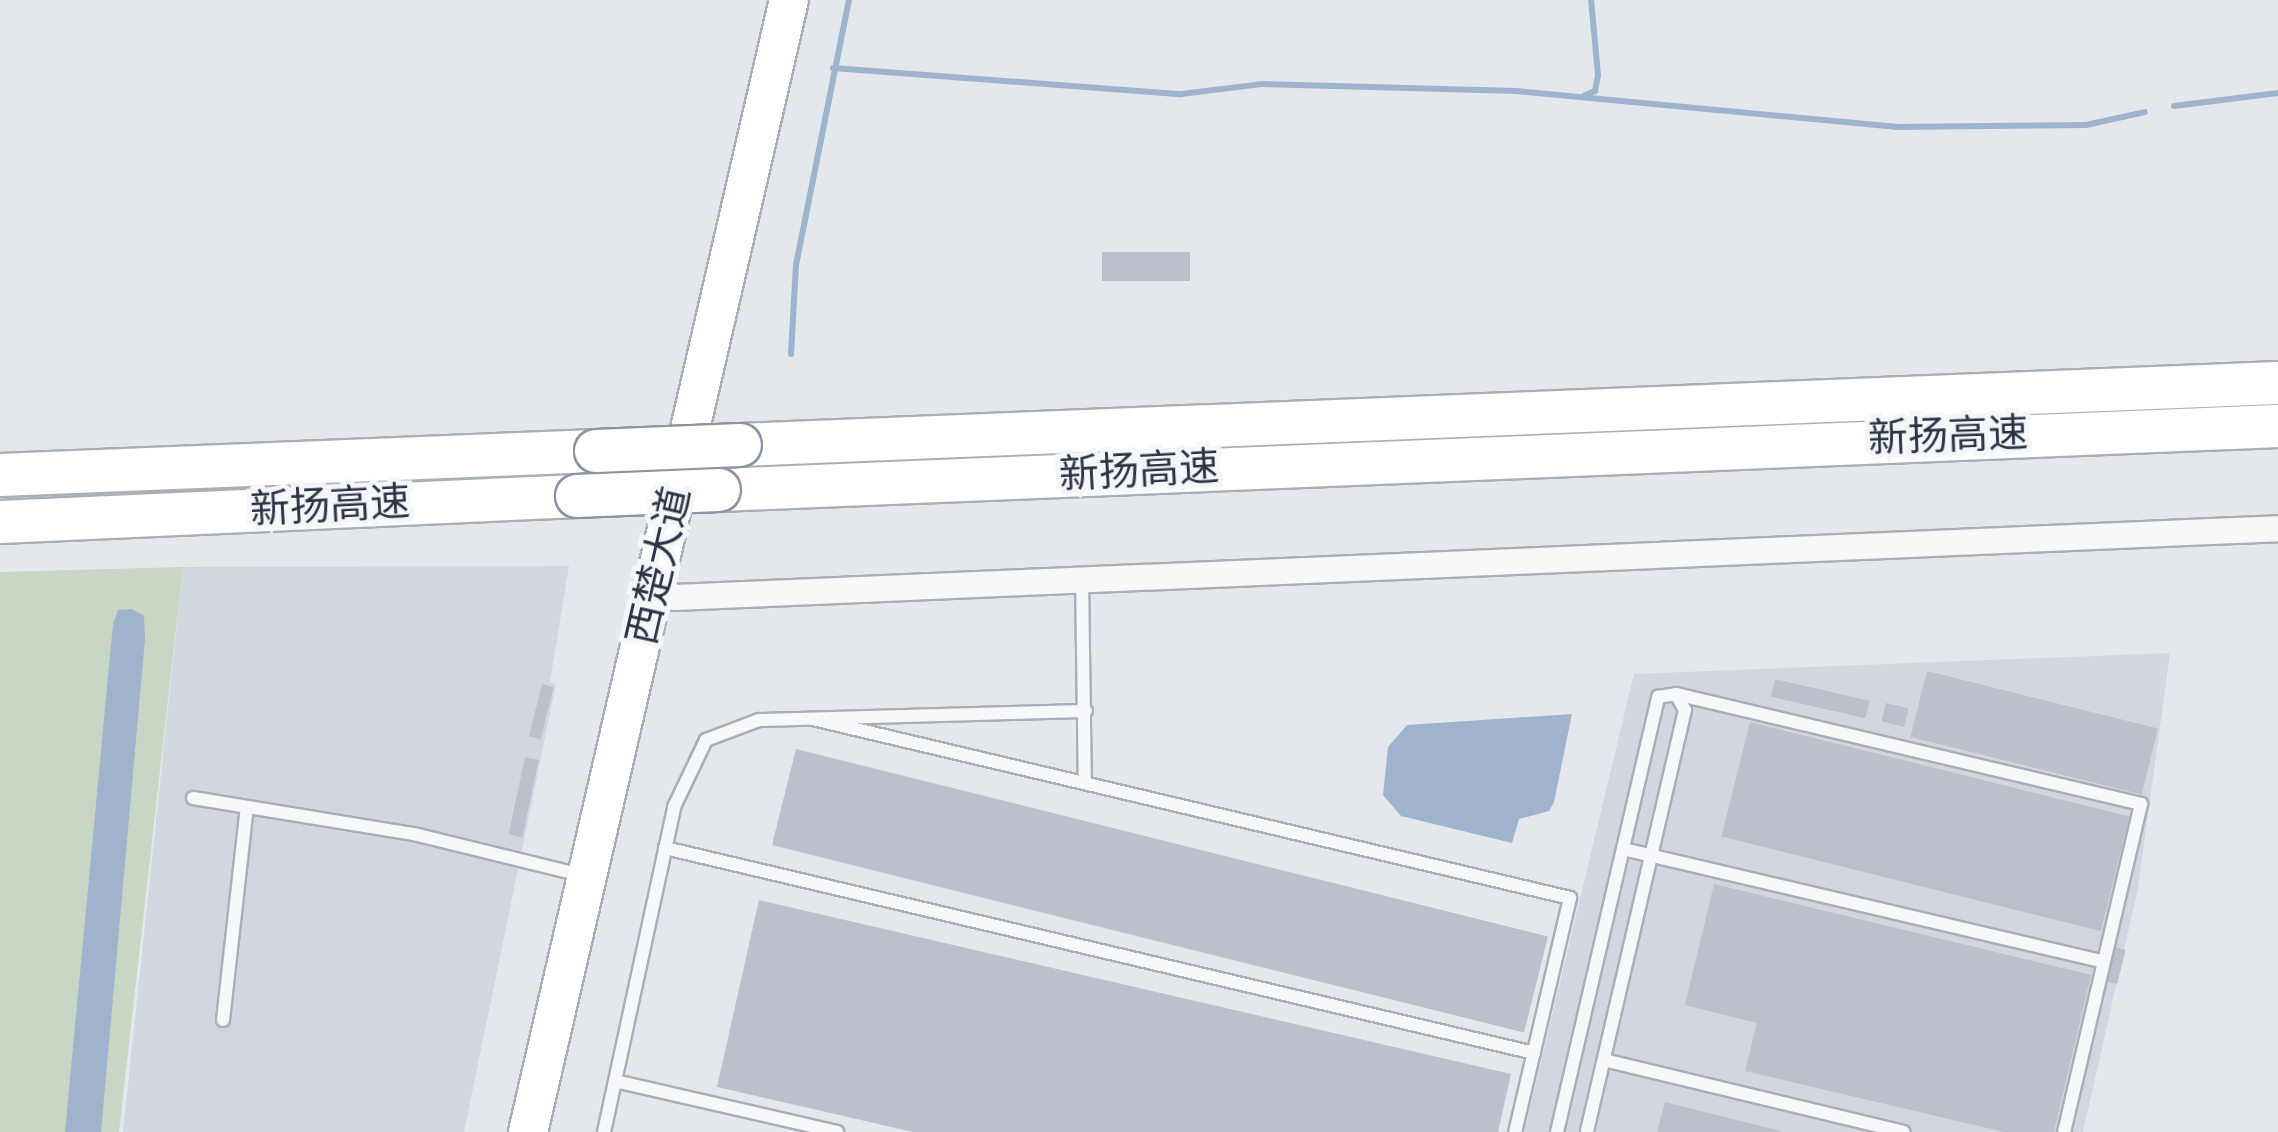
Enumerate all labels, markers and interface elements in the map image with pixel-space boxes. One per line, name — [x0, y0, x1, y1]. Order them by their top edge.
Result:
street label: 新扬高速 — [1867, 410, 2029, 464]
street label: 新扬高速 — [1058, 444, 1220, 500]
street label: 新扬高速 — [249, 479, 411, 535]
street label: 西楚大道 — [619, 483, 701, 649]

